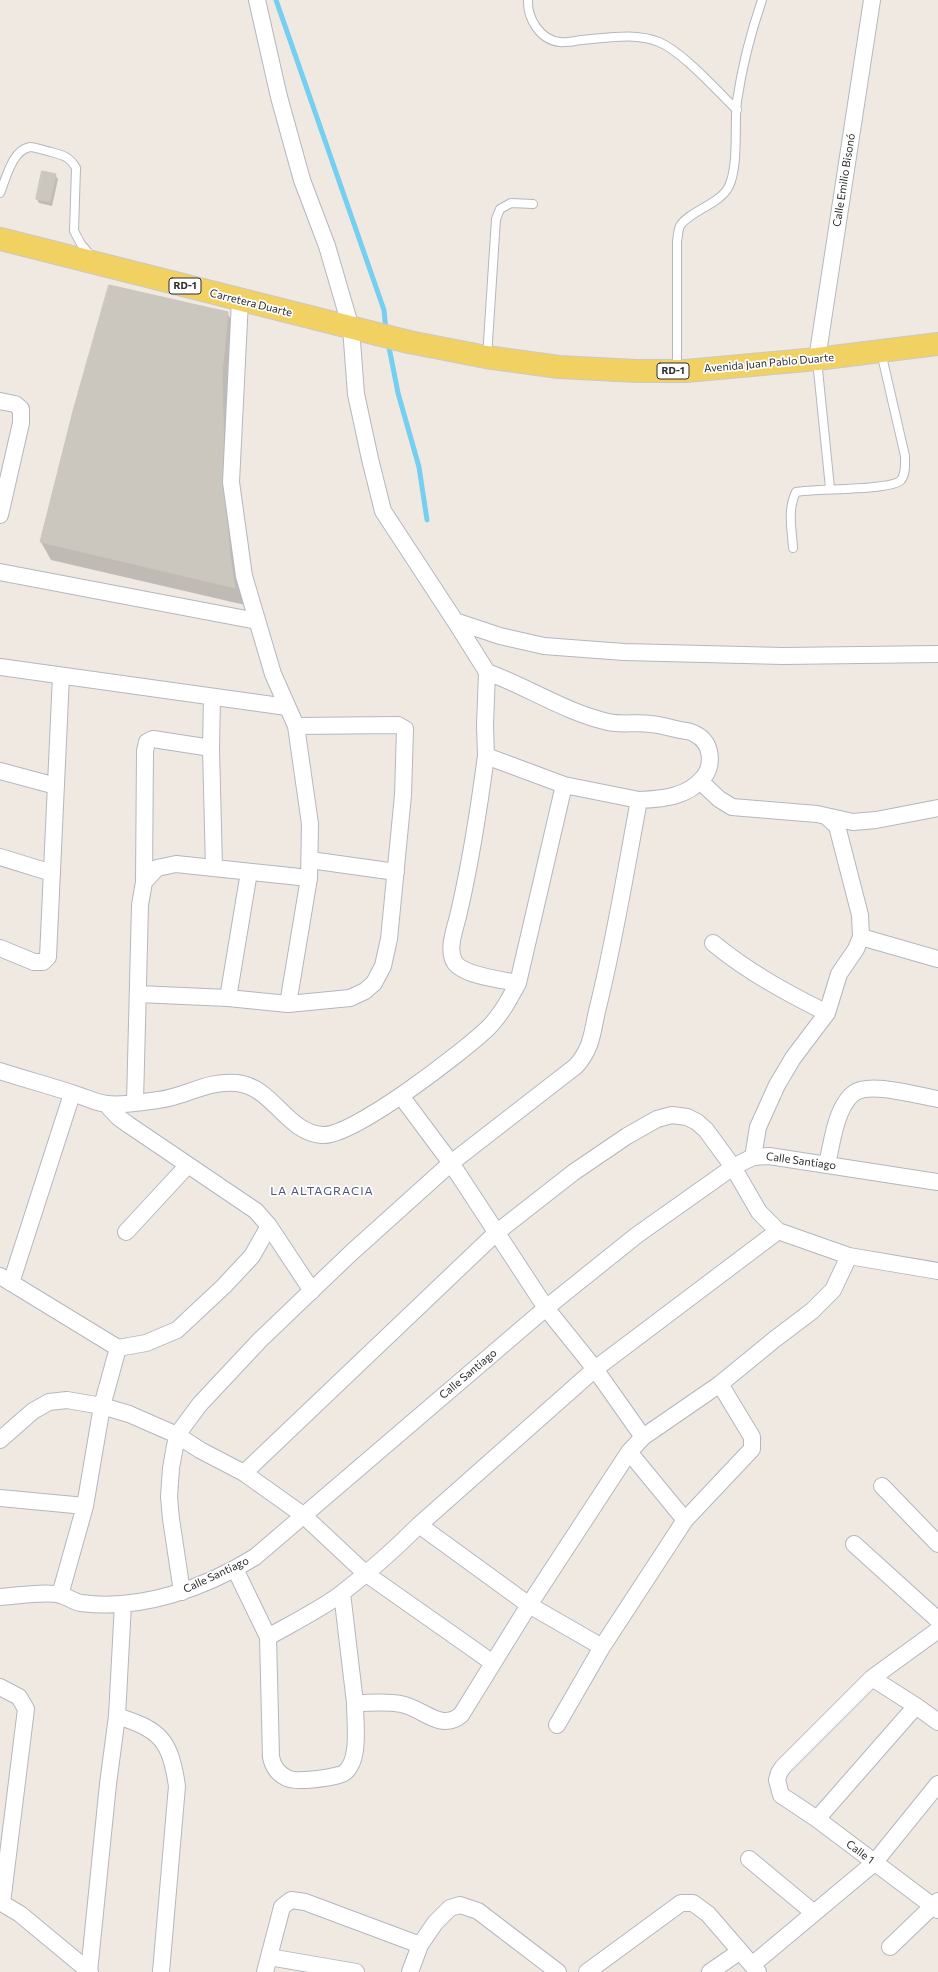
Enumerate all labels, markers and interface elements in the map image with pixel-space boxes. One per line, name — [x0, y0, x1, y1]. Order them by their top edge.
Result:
street label: Calle Emilio Bisonó — [830, 132, 858, 228]
road number: RD-1 — [169, 278, 201, 294]
street label: Carretera Duarte — [208, 286, 294, 320]
street label: Avenida Juan Pablo Duarte — [703, 351, 835, 375]
road number: RD-1 — [657, 363, 689, 379]
street label: Calle Santiago — [765, 1150, 837, 1172]
district label: LA ALTAGRACIA — [270, 1184, 374, 1198]
street label: Calle Santiago — [437, 1346, 499, 1402]
street label: Calle Santiago — [181, 1554, 251, 1596]
street label: Calle 1 — [843, 1837, 877, 1867]

